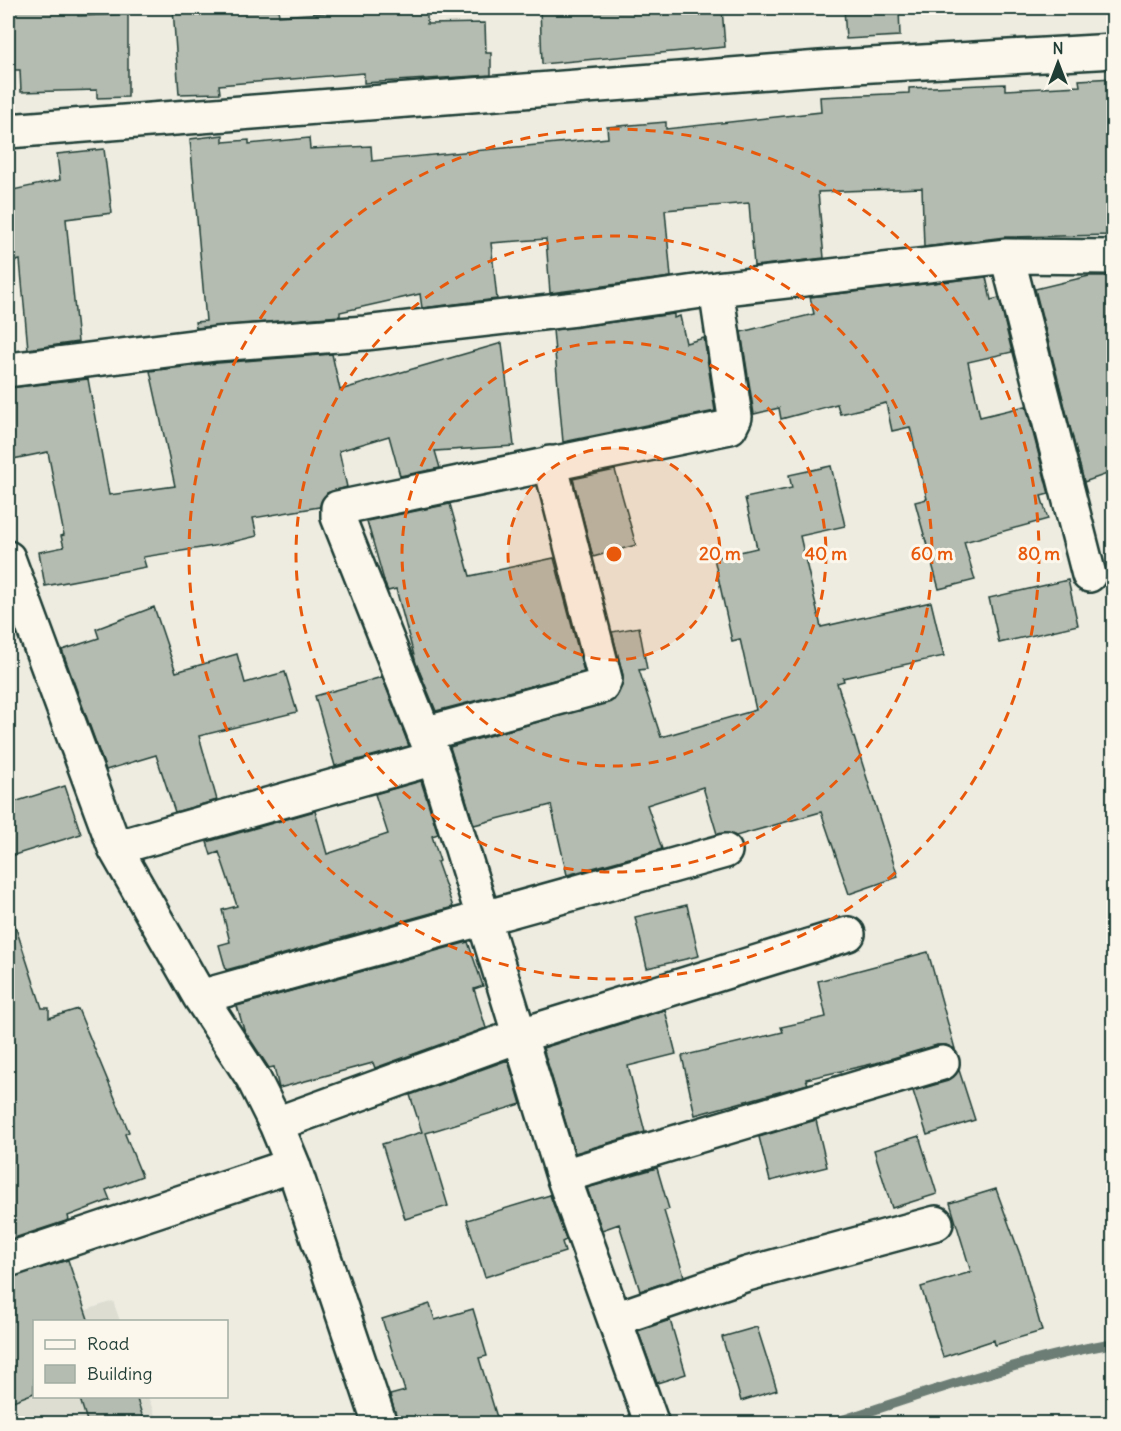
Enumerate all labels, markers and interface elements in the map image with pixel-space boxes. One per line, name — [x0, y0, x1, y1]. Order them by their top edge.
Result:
north arrow — [1028, 33, 1088, 93]
text: N — [1052, 38, 1064, 58]
text: 20 m — [699, 542, 741, 565]
text: 40 m — [805, 542, 847, 565]
text: 60 m — [911, 542, 953, 565]
text: 80 m — [1018, 542, 1060, 565]
centre of rings — [604, 544, 624, 564]
legend — [33, 1320, 228, 1398]
text: Road — [87, 1332, 130, 1355]
text: Building — [87, 1362, 152, 1385]

